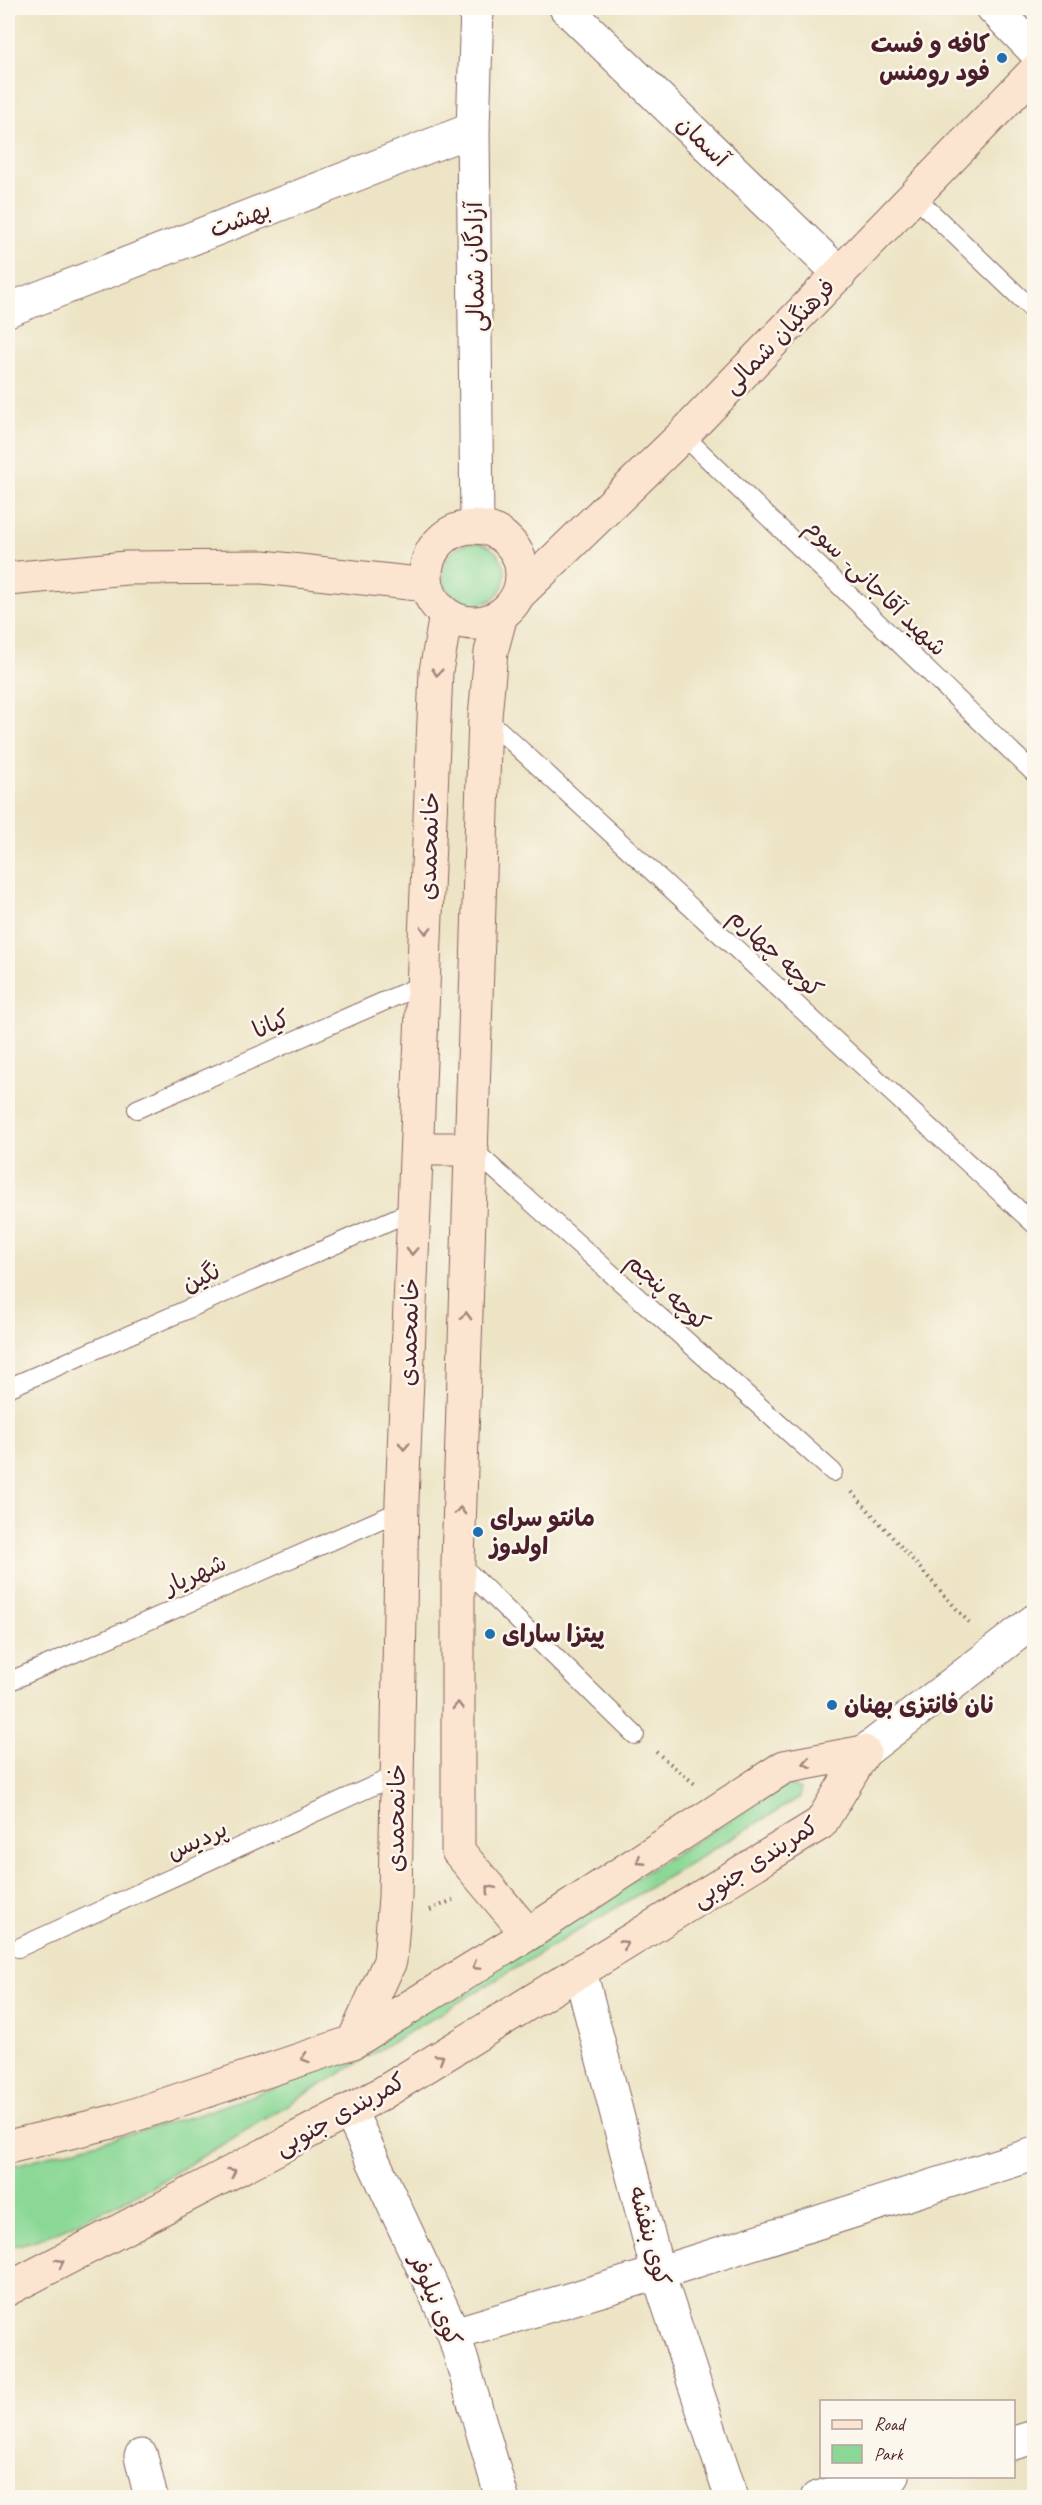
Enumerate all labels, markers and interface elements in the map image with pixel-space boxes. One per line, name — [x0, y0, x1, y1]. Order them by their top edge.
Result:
place label: کافه و فست فود رومنس — [871, 29, 990, 88]
marker: کافه و فست فود رومنس — [995, 51, 1009, 65]
street label: آسمان — [670, 109, 736, 174]
street label: بهشت — [205, 194, 275, 244]
street label: آزادگان شمالی — [459, 200, 491, 332]
street label: فرهنگیان شمالی — [716, 272, 842, 400]
street label: شهید آقاجانی- سوم — [797, 512, 953, 665]
one-way arrow — [431, 668, 444, 677]
street label: خانمحمدی — [412, 791, 446, 901]
street label: کوچه چهارم — [721, 902, 829, 1006]
one-way arrow — [419, 926, 432, 935]
street label: کیانا — [248, 1003, 294, 1045]
one-way arrow — [406, 1246, 419, 1255]
street label: کوچه پنجم — [618, 1246, 716, 1340]
street label: نگین — [177, 1255, 225, 1299]
street label: خانمحمدی — [392, 1277, 426, 1387]
one-way arrow — [460, 1312, 473, 1321]
one-way arrow — [398, 1441, 411, 1450]
place label: مانتو سرای اولدوز — [488, 1503, 595, 1562]
one-way arrow — [454, 1507, 466, 1516]
marker: مانتو سرای اولدوز — [471, 1525, 485, 1539]
street label: شهریار — [157, 1547, 231, 1602]
place label: پیتزا سارای — [502, 1619, 605, 1649]
marker: پیتزا سارای — [483, 1627, 497, 1641]
place label: نان فانتزی بهنان — [844, 1690, 994, 1720]
marker: نان فانتزی بهنان — [825, 1698, 839, 1712]
one-way arrow — [452, 1702, 464, 1711]
one-way arrow — [802, 1756, 812, 1769]
street label: خانمحمدی — [380, 1764, 412, 1872]
street label: کمربندی جنوبی — [686, 1810, 824, 1915]
street label: پردیس — [162, 1813, 232, 1867]
one-way arrow — [636, 1854, 647, 1865]
one-way arrow — [487, 1885, 498, 1896]
one-way arrow — [618, 1940, 628, 1952]
one-way arrow — [472, 1959, 482, 1971]
one-way arrow — [300, 2051, 311, 2063]
one-way arrow — [434, 2053, 444, 2065]
street label: کمربندی جنوبی — [269, 2066, 411, 2163]
one-way arrow — [226, 2168, 237, 2180]
street label: کوی بنفشه — [622, 2183, 678, 2289]
street label: کوی نیلوفر — [401, 2248, 469, 2351]
one-way arrow — [53, 2258, 64, 2270]
legend — [820, 2400, 1015, 2478]
text: Road — [874, 2413, 907, 2435]
text: Park — [874, 2443, 904, 2465]

